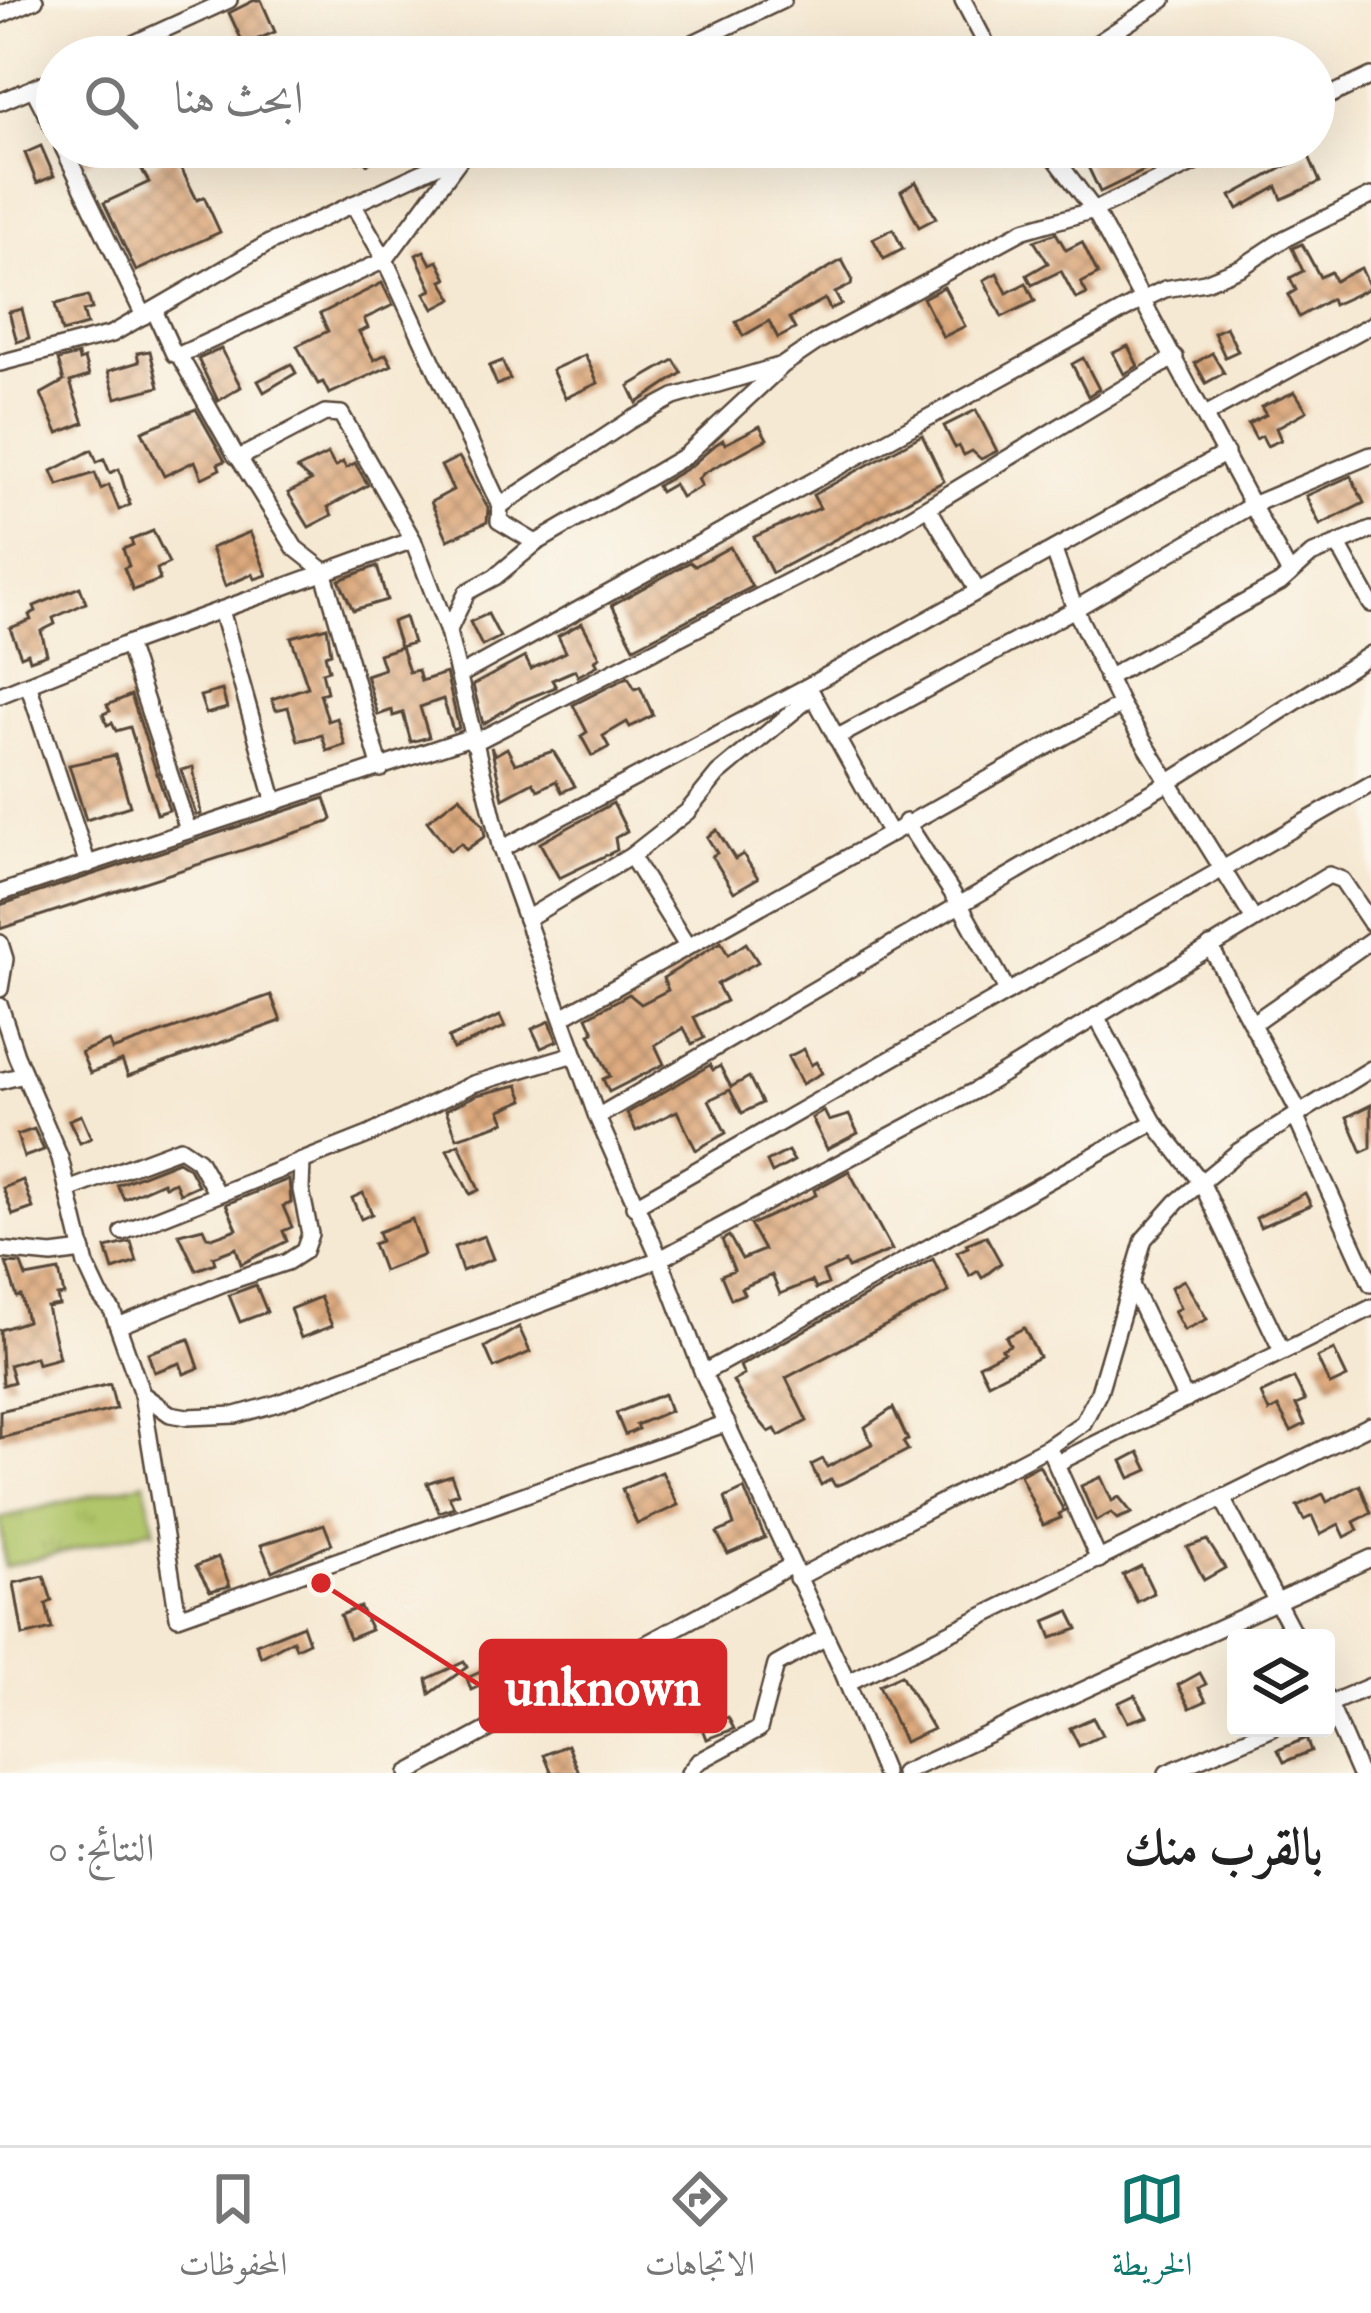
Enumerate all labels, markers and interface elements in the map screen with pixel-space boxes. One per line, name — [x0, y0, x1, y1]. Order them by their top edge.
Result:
search box — [36, 36, 1335, 168]
icon: search — [78, 69, 144, 135]
text: ابحث هنا — [174, 71, 304, 127]
map controls — [1227, 1629, 1335, 1737]
button: layers — [1227, 1629, 1335, 1737]
callout: unknown — [481, 1641, 725, 1731]
text: unknown — [504, 1654, 701, 1722]
text: بالقرب منك — [1124, 1816, 1323, 1880]
text: النتائج: 0 — [48, 1824, 154, 1873]
tab: المحفوظات — [179, 2166, 287, 2296]
tab: الاتجاهات — [645, 2166, 755, 2296]
tab: الخريطة — [1112, 2166, 1192, 2296]

